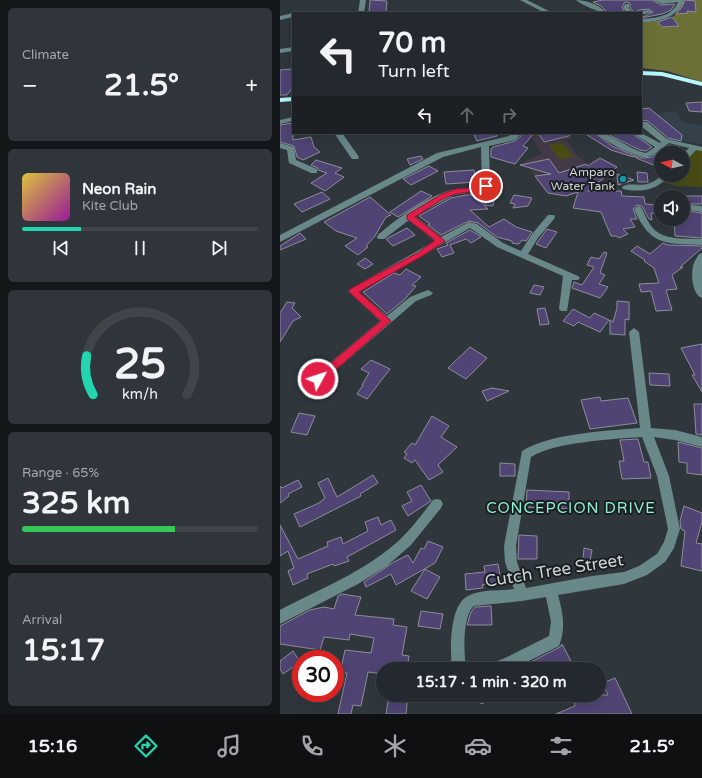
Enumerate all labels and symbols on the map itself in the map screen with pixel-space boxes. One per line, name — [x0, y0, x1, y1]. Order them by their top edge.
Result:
north arrow — [654, 146, 690, 182]
place label: Amparo Water Tank — [551, 165, 615, 193]
pin — [469, 169, 503, 203]
marker: Amparo Water Tank — [618, 174, 628, 184]
position arrow — [297, 358, 339, 400]
district label: CONCEPCION DRIVE — [486, 499, 656, 517]
street label: Cutch Tree Street — [483, 549, 625, 592]
speed limit sign: 30 — [292, 650, 344, 702]

